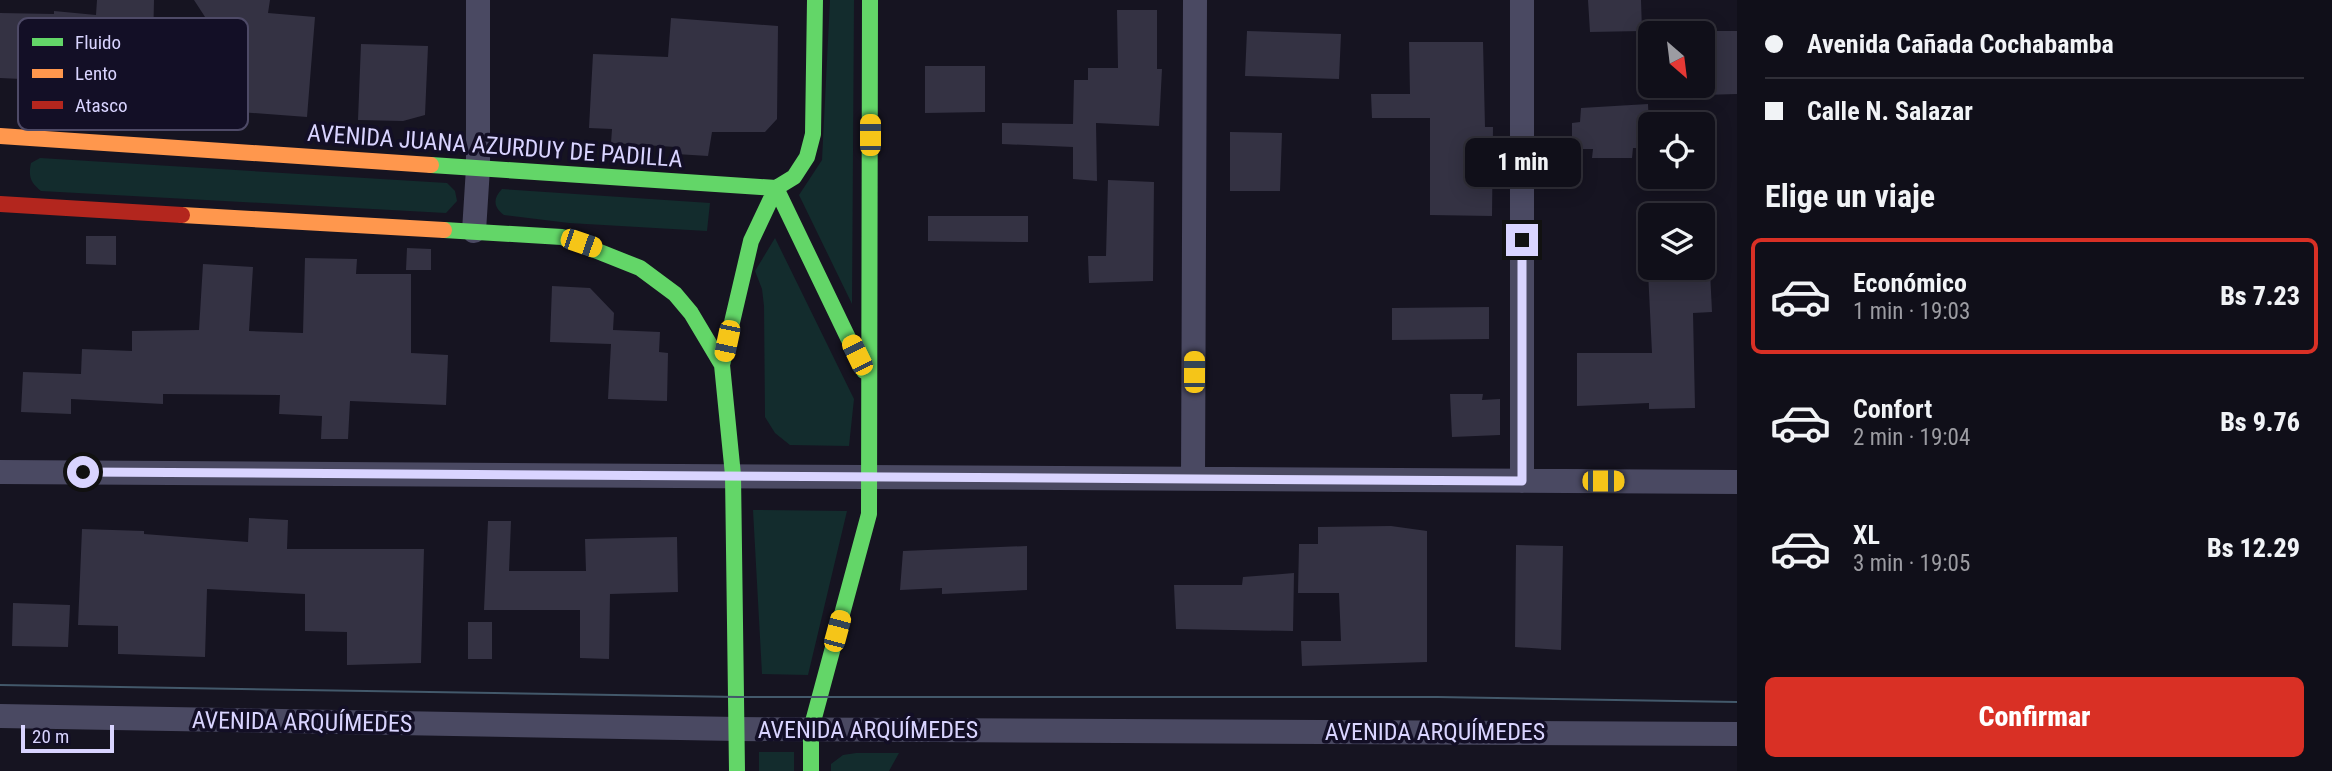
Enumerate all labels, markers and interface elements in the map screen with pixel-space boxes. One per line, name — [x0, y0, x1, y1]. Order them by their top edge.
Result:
legend — [18, 18, 248, 130]
north arrow — [1638, 21, 1715, 98]
map controls — [1638, 21, 1715, 280]
text: Avenida Cañada Cochabamba — [1807, 29, 2114, 59]
text: Fluido — [75, 31, 121, 54]
text: Lento — [75, 62, 117, 85]
text: Atasco — [75, 94, 128, 117]
text: Calle N. Salazar — [1807, 96, 1973, 126]
button: locate — [1638, 112, 1715, 189]
car — [860, 114, 881, 156]
street label: AVENIDA JUANA AZURDUY DE PADILLA — [306, 119, 684, 173]
callout: 1 min — [1464, 138, 1580, 188]
text: 1 min — [1497, 149, 1549, 176]
text: Elige un viaje — [1765, 177, 1935, 215]
button: layers — [1638, 203, 1715, 280]
route end — [1506, 224, 1538, 256]
car — [558, 226, 605, 260]
icon: car — [1769, 265, 1832, 328]
text: Económico — [1853, 268, 1967, 298]
text: Bs 7.23 — [2220, 281, 2300, 311]
text: 1 min · 19:03 — [1853, 298, 1970, 325]
car — [713, 318, 742, 364]
car — [839, 332, 876, 378]
car — [1184, 351, 1205, 393]
icon: car — [1769, 391, 1832, 454]
text: Confort — [1853, 394, 1932, 424]
text: Bs 9.76 — [2220, 407, 2300, 437]
text: 2 min · 19:04 — [1853, 424, 1970, 451]
route start — [67, 456, 99, 488]
car — [1583, 471, 1625, 492]
icon: car — [1769, 517, 1832, 580]
text: XL — [1853, 520, 1880, 550]
text: Bs 12.29 — [2207, 533, 2300, 563]
text: 3 min · 19:05 — [1853, 550, 1970, 577]
car — [822, 608, 853, 654]
button: Confirmar — [1765, 677, 2304, 757]
street label: AVENIDA ARQUÍMEDES — [192, 706, 412, 738]
street label: AVENIDA ARQUÍMEDES — [758, 716, 978, 744]
street label: AVENIDA ARQUÍMEDES — [1325, 718, 1545, 746]
scale bar — [21, 722, 114, 754]
text: 20 m — [32, 725, 69, 748]

